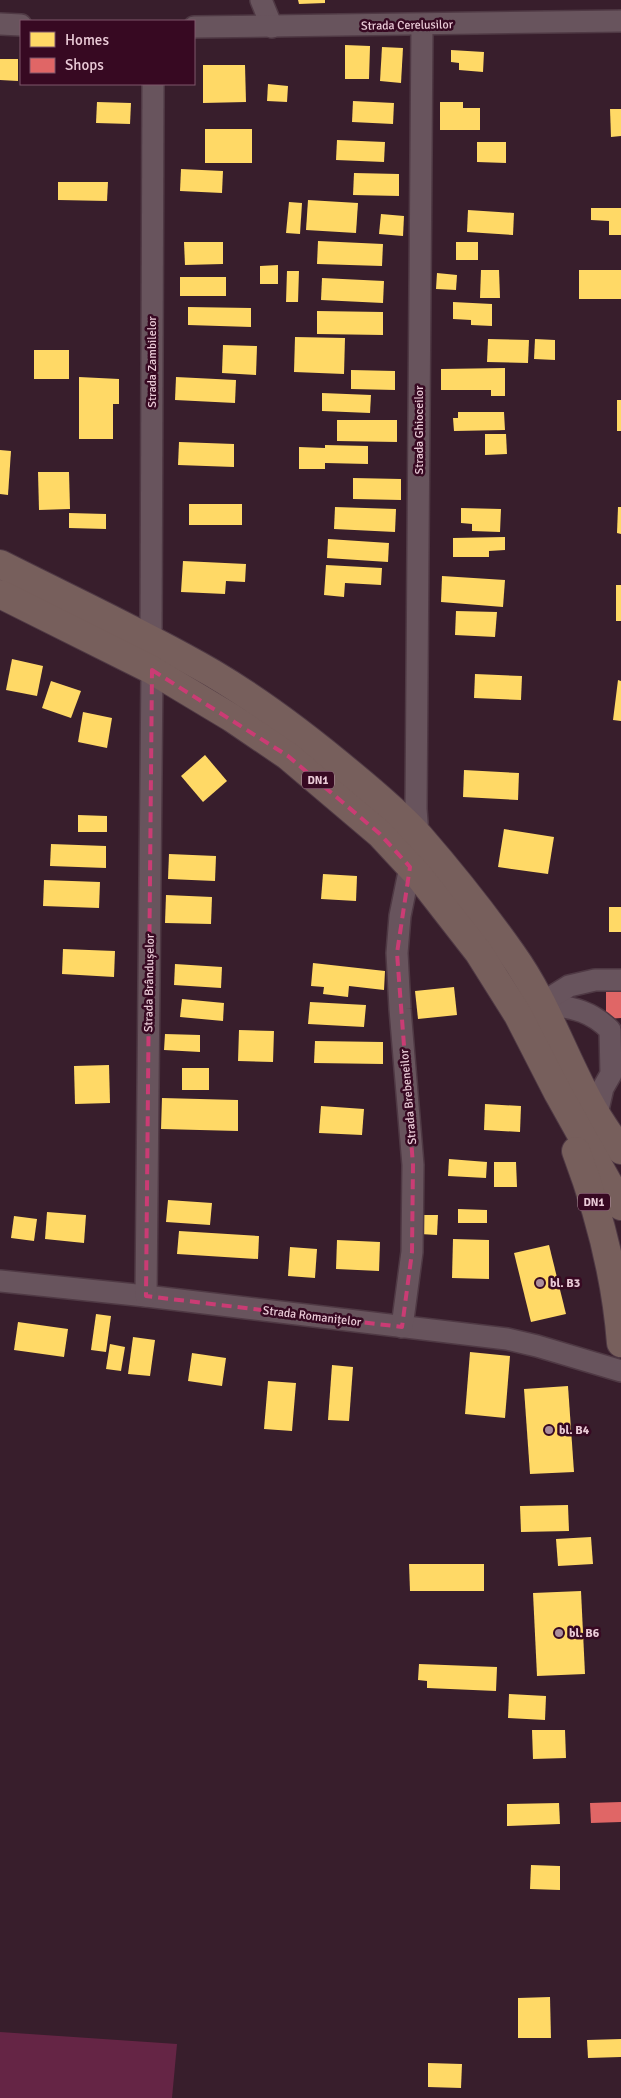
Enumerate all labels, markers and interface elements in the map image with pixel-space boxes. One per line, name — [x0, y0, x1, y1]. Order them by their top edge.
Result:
street label: Strada Cerelusilor — [361, 17, 454, 34]
legend — [20, 20, 195, 85]
text: Homes — [65, 31, 109, 49]
text: Shops — [65, 56, 104, 74]
street label: Strada Zambilelor — [145, 316, 160, 408]
street label: Strada Ghioceilor — [412, 385, 427, 474]
road number: DN1 — [302, 772, 334, 788]
street label: Strada Brândușelor — [141, 933, 158, 1032]
street label: Strada Brebeneilor — [397, 1048, 420, 1145]
road number: DN1 — [578, 1194, 610, 1210]
place label: bl. B3 — [550, 1276, 580, 1291]
marker: bl. B3 — [534, 1277, 546, 1289]
street label: Strada Romanițelor — [262, 1303, 363, 1330]
place label: bl. B4 — [559, 1423, 590, 1438]
marker: bl. B4 — [543, 1424, 555, 1436]
place label: bl. B6 — [569, 1626, 600, 1641]
marker: bl. B6 — [553, 1627, 565, 1639]

